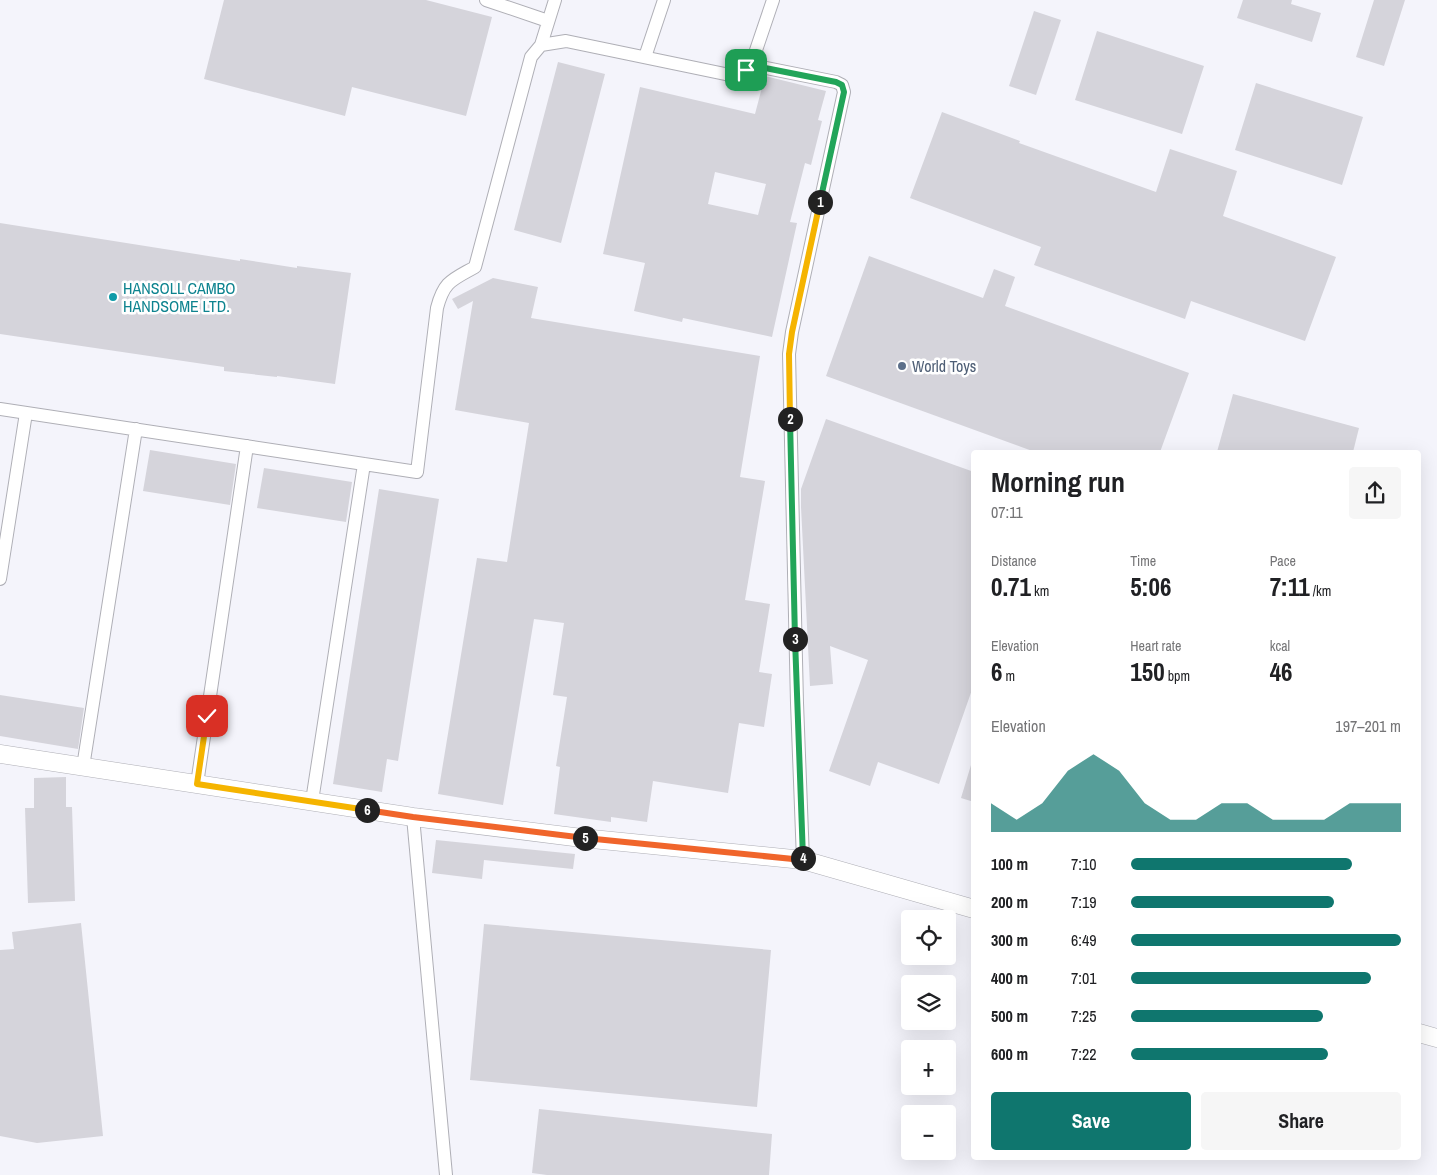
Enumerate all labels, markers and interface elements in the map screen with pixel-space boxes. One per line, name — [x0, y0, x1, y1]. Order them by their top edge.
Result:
pin — [725, 49, 767, 91]
icon: arrive — [732, 56, 760, 84]
pin: 1 — [808, 190, 832, 214]
text: 1 — [817, 193, 824, 211]
place label: HANSOLL CAMBO HANDSOME LTD. — [123, 277, 236, 317]
marker: HANSOLL CAMBO HANDSOME LTD. — [107, 291, 119, 303]
place label: World Toys — [912, 355, 976, 377]
marker: World Toys — [896, 360, 908, 372]
pin: 2 — [778, 406, 802, 432]
text: 2 — [787, 410, 794, 428]
text: Morning run — [991, 463, 1125, 501]
button: share — [1349, 467, 1401, 519]
text: 07:11 — [991, 501, 1023, 523]
text: Distance — [991, 552, 1036, 570]
text: Time — [1130, 552, 1156, 570]
text: Pace — [1270, 552, 1296, 570]
text: 0.71 — [991, 570, 1031, 604]
text: 5:06 — [1130, 570, 1171, 604]
text: 7:11 — [1270, 570, 1310, 604]
text: km — [1031, 582, 1049, 600]
text: /km — [1310, 582, 1331, 600]
pin: 3 — [782, 626, 808, 652]
text: 3 — [792, 630, 799, 648]
text: Elevation — [991, 637, 1039, 655]
text: Heart rate — [1130, 637, 1181, 655]
text: kcal — [1270, 637, 1290, 655]
text: 6 — [991, 655, 1002, 689]
text: 150 — [1130, 655, 1165, 689]
text: 46 — [1270, 655, 1292, 689]
text: m — [1002, 667, 1015, 685]
text: bpm — [1165, 667, 1190, 685]
pin — [186, 695, 228, 737]
icon: check — [193, 702, 221, 730]
text: Elevation — [991, 715, 1046, 737]
text: 197–201 m — [1335, 715, 1401, 737]
pin: 6 — [354, 798, 380, 822]
text: 6 — [364, 801, 371, 819]
pin: 5 — [572, 826, 598, 850]
text: 5 — [582, 829, 589, 847]
pin: 4 — [790, 846, 816, 870]
text: 4 — [800, 849, 807, 867]
text: 100 m — [991, 853, 1028, 875]
text: 7:10 — [1071, 853, 1097, 875]
text: 200 m — [991, 891, 1028, 913]
text: 7:19 — [1071, 891, 1097, 913]
map controls — [901, 910, 956, 1160]
button: locate — [901, 910, 956, 965]
text: 300 m — [991, 929, 1028, 951]
text: 6:49 — [1071, 929, 1097, 951]
text: 400 m — [991, 967, 1028, 989]
text: 7:01 — [1071, 967, 1097, 989]
button: layers — [901, 975, 956, 1030]
text: 500 m — [991, 1005, 1028, 1027]
text: 7:25 — [1071, 1005, 1097, 1027]
button: + — [901, 1040, 956, 1095]
text: 600 m — [991, 1043, 1028, 1065]
text: 7:22 — [1071, 1043, 1097, 1065]
button: Save — [991, 1092, 1191, 1150]
button: Share — [1201, 1092, 1401, 1150]
button: − — [901, 1105, 956, 1160]

